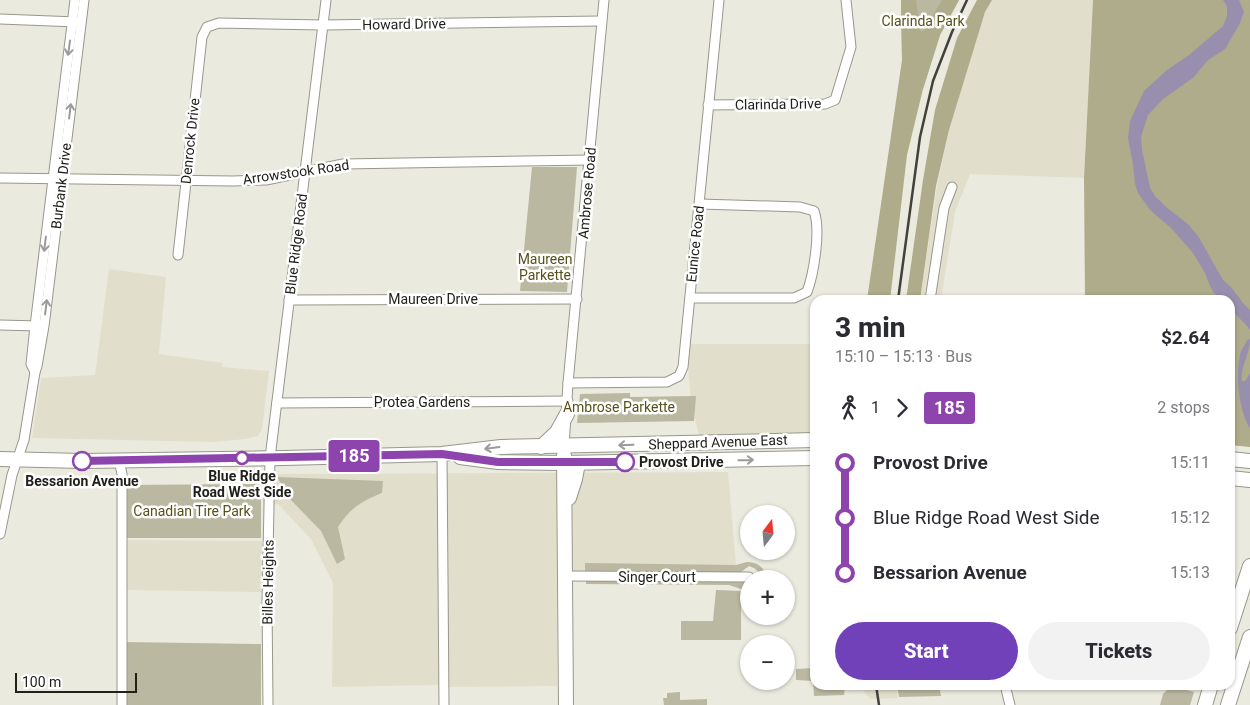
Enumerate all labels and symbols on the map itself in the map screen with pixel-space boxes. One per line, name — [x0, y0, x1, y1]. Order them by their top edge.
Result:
park label: Clarinda Park — [881, 13, 966, 29]
street label: Howard Drive — [362, 15, 446, 33]
one-way arrow — [64, 40, 74, 56]
street label: Clarinda Drive — [735, 95, 821, 113]
street label: Denrock Drive — [178, 97, 202, 185]
one-way arrow — [65, 103, 75, 119]
street label: Burbank Drive — [48, 142, 74, 230]
street label: Ambrose Road — [575, 146, 599, 240]
street label: Arrowstook Road — [242, 157, 350, 187]
street label: Blue Ridge Road — [282, 193, 310, 295]
street label: Eunice Road — [683, 205, 707, 283]
one-way arrow — [40, 236, 50, 252]
park label: Maureen Parkette — [518, 251, 572, 283]
street label: Maureen Drive — [388, 291, 478, 307]
one-way arrow — [41, 299, 51, 315]
street label: Protea Gardens — [374, 394, 470, 410]
park label: Ambrose Parkette — [563, 399, 675, 415]
street label: Sheppard Avenue East — [648, 432, 788, 452]
line badge: 185 — [325, 440, 383, 472]
one-way arrow — [619, 440, 635, 450]
one-way arrow — [484, 443, 500, 453]
marker: Bessarion Avenue — [72, 451, 92, 471]
marker: Blue Ridge Road West Side — [235, 451, 249, 465]
marker: Provost Drive — [615, 452, 635, 472]
place label: Provost Drive — [639, 454, 724, 470]
one-way arrow — [738, 455, 754, 465]
place label: Blue Ridge Road West Side — [193, 468, 292, 500]
place label: Bessarion Avenue — [25, 473, 139, 489]
park label: Canadian Tire Park — [133, 503, 252, 519]
north arrow — [740, 505, 795, 560]
street label: Billes Heights — [259, 539, 277, 625]
street label: Singer Court — [618, 569, 696, 585]
scale bar — [15, 670, 138, 693]

